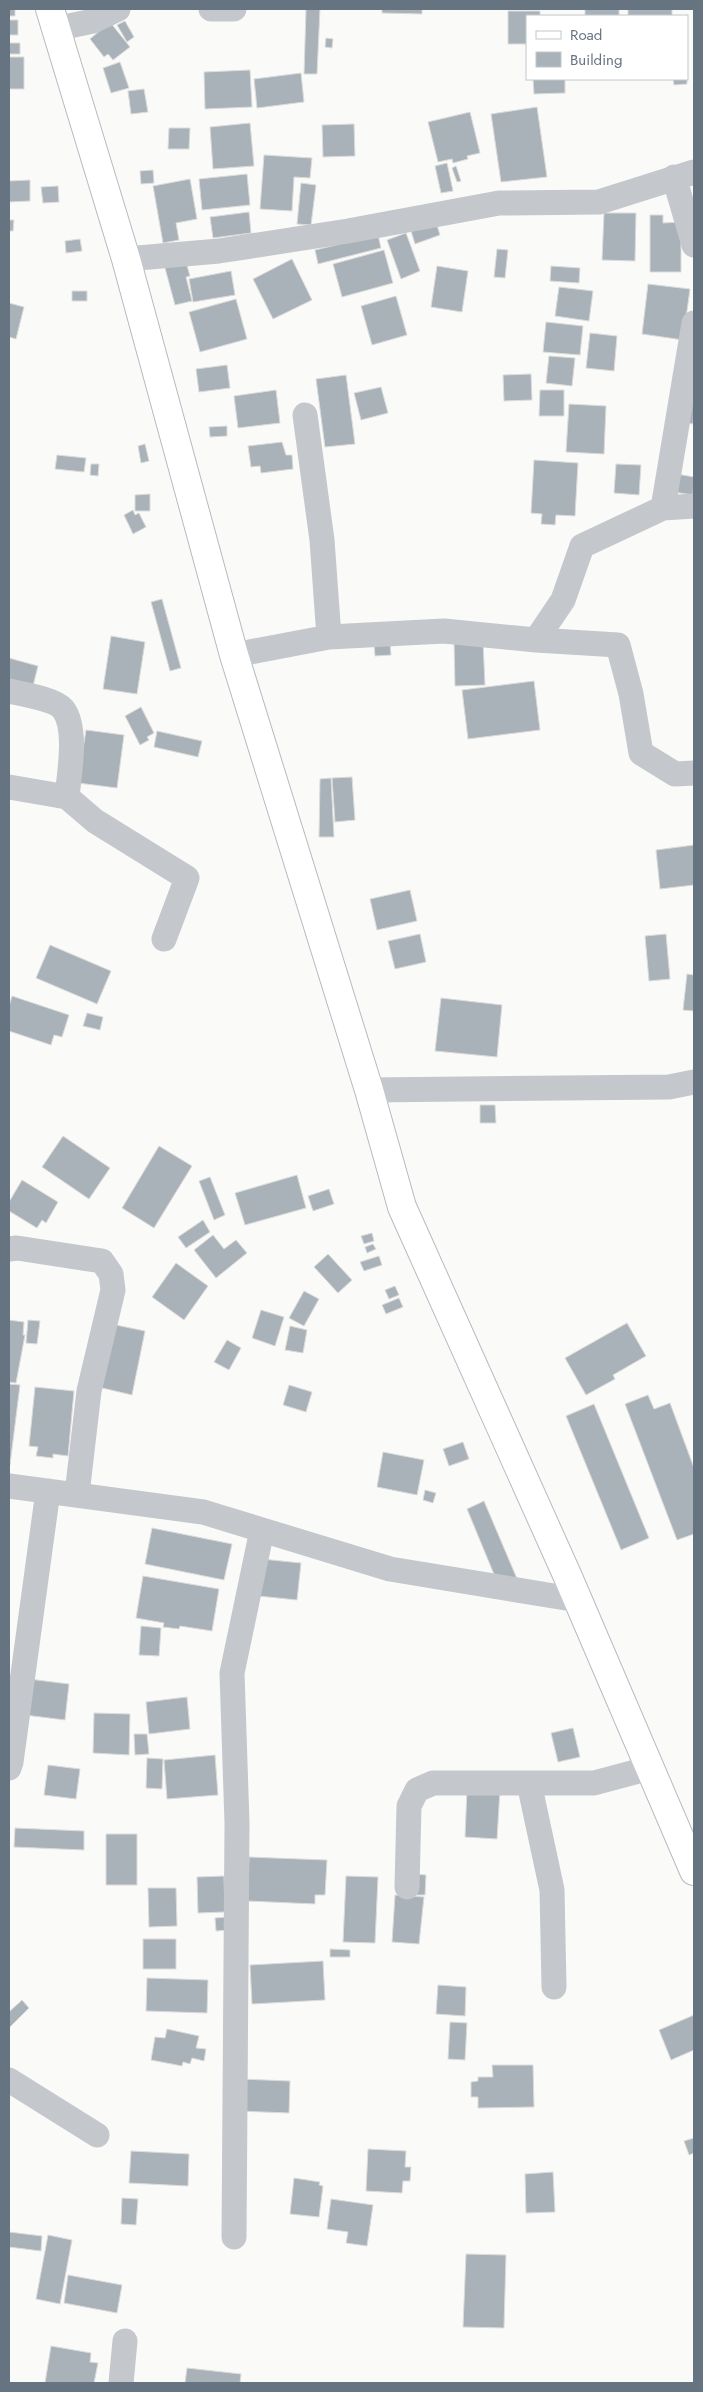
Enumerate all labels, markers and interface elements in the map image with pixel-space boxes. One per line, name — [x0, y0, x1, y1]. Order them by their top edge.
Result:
legend — [526, 15, 688, 80]
text: Road — [570, 24, 602, 46]
text: Building — [570, 49, 622, 71]

